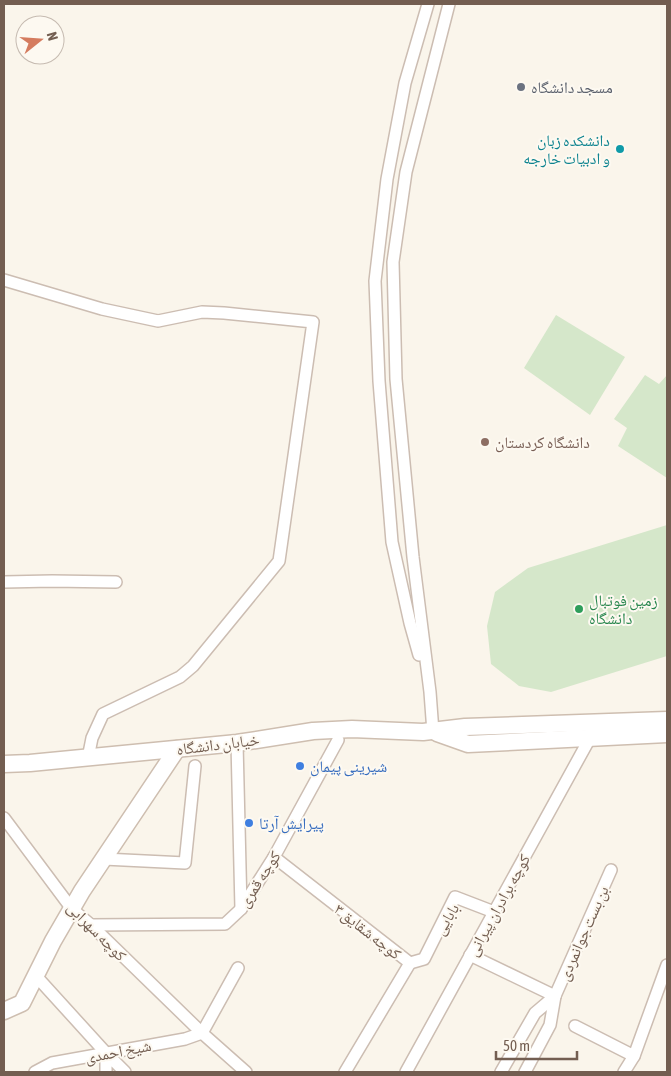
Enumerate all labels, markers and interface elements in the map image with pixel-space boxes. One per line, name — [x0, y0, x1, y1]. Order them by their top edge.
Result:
north arrow — [15, 15, 65, 65]
text: N — [44, 30, 61, 42]
place label: مسجد دانشگاه — [531, 78, 613, 96]
marker: مسجد دانشگاه — [515, 81, 527, 93]
place label: دانشکده زبان و ادبیات خارجه — [523, 131, 610, 168]
marker: دانشکده زبان و ادبیات خارجه — [614, 143, 626, 155]
place label: دانشگاه کردستان — [495, 433, 590, 453]
marker: دانشگاه کردستان — [479, 436, 491, 448]
place label: زمین فوتبال دانشگاه — [589, 591, 658, 627]
marker: زمین فوتبال دانشگاه — [573, 603, 585, 615]
street label: خیابان دانشگاه — [176, 730, 261, 760]
place label: شیرینی پیمان — [310, 757, 387, 777]
marker: شیرینی پیمان — [294, 760, 306, 772]
place label: پیرایش آرتا — [259, 814, 324, 834]
marker: پیرایش آرتا — [243, 817, 255, 829]
street label: کوچه قمری — [234, 847, 286, 912]
street label: کوچه برادران پیرانی — [463, 851, 535, 960]
street label: بن بست جوانمردی — [554, 883, 614, 984]
street label: کوچه سهرابی — [62, 898, 130, 966]
street label: کوچه شقایق ۳ — [330, 899, 405, 964]
street label: بابایی — [430, 900, 464, 939]
scale bar — [496, 1028, 577, 1060]
street label: شیخ احمدی — [83, 1036, 153, 1068]
text: 50 m — [503, 1037, 530, 1054]

